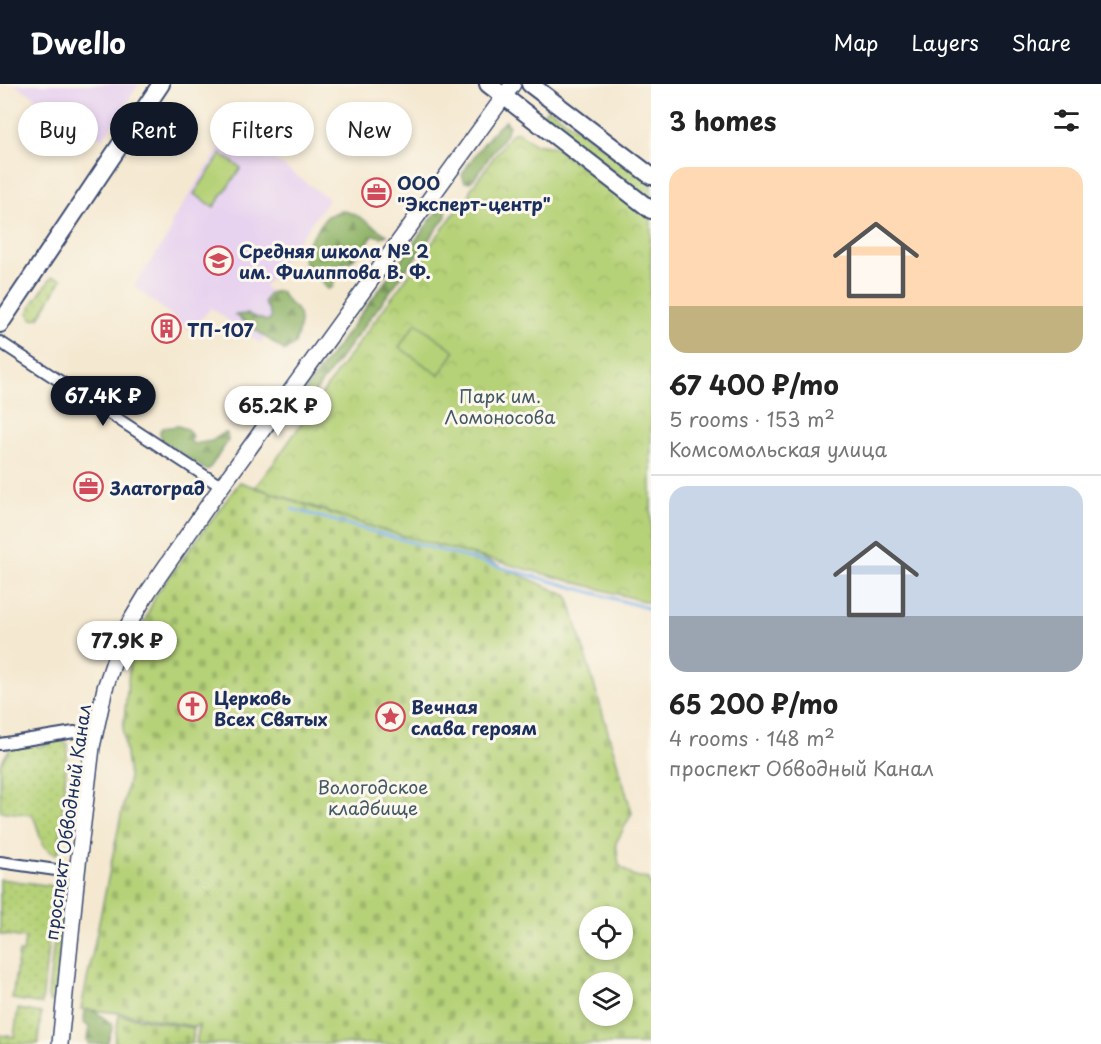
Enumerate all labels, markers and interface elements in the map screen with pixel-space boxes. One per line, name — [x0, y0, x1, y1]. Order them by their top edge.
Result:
text: Dwello — [30, 21, 126, 64]
text: Map — [834, 26, 878, 58]
text: Layers — [911, 26, 979, 58]
text: Share — [1012, 26, 1071, 58]
text: 3 homes — [669, 101, 776, 140]
chip: Buy — [18, 102, 98, 156]
chip: Rent — [110, 102, 198, 156]
chip: Filters — [210, 102, 314, 156]
chip: New — [326, 102, 412, 156]
icon: filters — [1050, 104, 1083, 137]
place label: ООО "Эксперт-центр" — [397, 169, 551, 217]
office icon: ООО "Эксперт-центр" — [360, 176, 392, 208]
icon: home — [822, 206, 930, 314]
place label: Средняя школа № 2 им. Филиппова В. Ф. — [239, 237, 431, 285]
school or university icon: Средняя школа № 2 им. Филиппова В. Ф. — [202, 244, 234, 276]
building icon: ТП-107 — [150, 313, 182, 345]
place label: ТП-107 — [187, 316, 255, 343]
text: 67 400 ₽/mo — [669, 365, 839, 404]
pin: 67.4K ₽ — [48, 376, 158, 427]
text: 67.4K ₽ — [65, 380, 141, 410]
park label: Парк им. Ломоносова — [445, 382, 556, 430]
pin: 65.2K ₽ — [223, 386, 333, 437]
text: 65.2K ₽ — [238, 390, 318, 420]
text: 5 rooms · 153 m² — [669, 404, 835, 434]
text: Комсомольская улица — [669, 434, 887, 464]
office icon: Златоград — [73, 471, 105, 503]
place label: Златоград — [109, 474, 205, 501]
icon: home — [822, 525, 930, 633]
pin: 77.9K ₽ — [72, 621, 182, 672]
text: 77.9K ₽ — [91, 625, 163, 655]
place label: Церковь Всех Святых — [214, 684, 328, 732]
text: 65 200 ₽/mo — [669, 684, 838, 723]
church icon: Церковь Всех Святых — [177, 691, 209, 723]
place label: Вечная слава героям — [411, 693, 537, 741]
place icon: Вечная слава героям — [374, 700, 406, 732]
street label: проспект Обводный Канал — [37, 702, 97, 942]
text: 4 rooms · 148 m² — [669, 723, 835, 753]
text: проспект Обводный Канал — [669, 753, 934, 783]
park label: Вологодское кладбище — [318, 773, 428, 821]
map controls — [579, 906, 633, 1026]
button: locate — [579, 906, 633, 960]
button: layers — [579, 972, 633, 1026]

